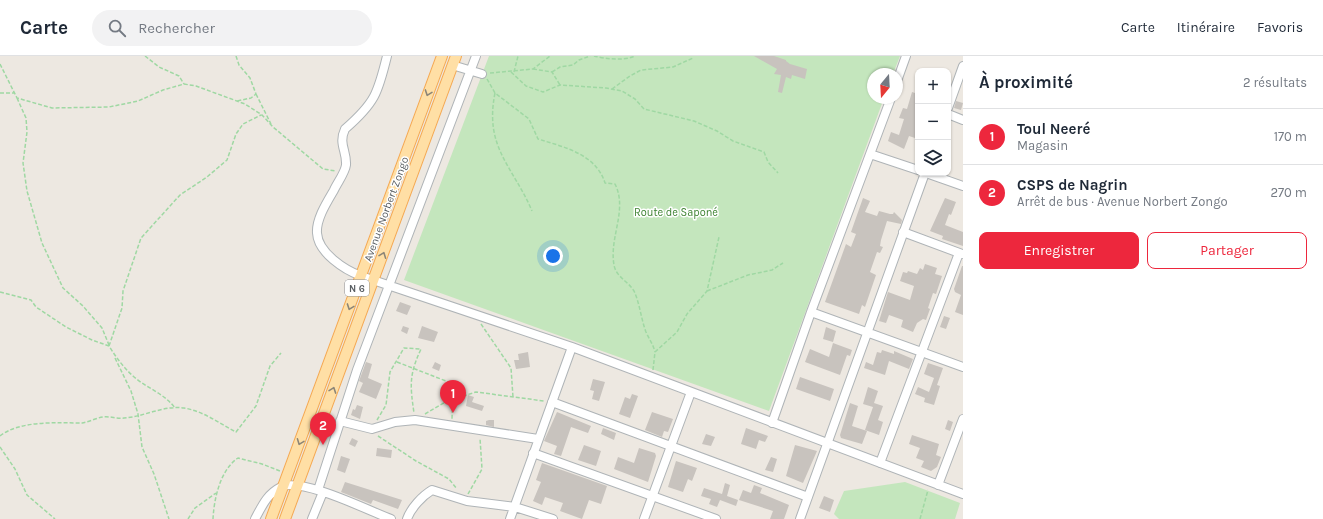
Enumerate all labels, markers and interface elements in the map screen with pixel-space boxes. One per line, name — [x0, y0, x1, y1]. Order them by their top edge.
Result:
search box — [92, 10, 372, 46]
text: Carte — [20, 17, 68, 39]
icon: search — [106, 17, 128, 39]
text: Rechercher — [138, 19, 215, 37]
text: Carte — [1121, 19, 1155, 36]
text: Itinéraire — [1177, 19, 1235, 36]
text: Favoris — [1257, 19, 1303, 36]
north arrow — [867, 68, 903, 104]
map controls — [915, 68, 951, 176]
button: + — [915, 68, 951, 104]
text: À proximité — [979, 72, 1073, 92]
text: 2 résultats — [1243, 75, 1307, 90]
one-way arrow — [425, 89, 433, 96]
button: − — [915, 104, 951, 140]
text: Toul Neeré — [1017, 120, 1090, 138]
text: 1 — [990, 129, 994, 144]
text: 170 m — [1274, 129, 1307, 144]
text: Magasin — [1017, 138, 1068, 153]
button: layers — [915, 140, 951, 176]
street label: Avenue Norbert Zongo — [361, 155, 411, 263]
text: CSPS de Nagrin — [1017, 176, 1128, 194]
text: 2 — [988, 185, 996, 200]
text: 270 m — [1270, 185, 1307, 200]
text: Arrêt de bus · Avenue Norbert Zongo — [1017, 194, 1228, 209]
park label: Route de Saponé — [634, 206, 718, 219]
button: Enregistrer — [979, 232, 1139, 269]
button: Partager — [1147, 232, 1307, 269]
your location — [543, 246, 563, 266]
one-way arrow — [378, 252, 386, 259]
road number: N 6 — [345, 280, 369, 296]
one-way arrow — [346, 303, 354, 310]
pin: 1 — [440, 380, 466, 413]
one-way arrow — [328, 387, 336, 394]
pin: 2 — [310, 412, 336, 445]
one-way arrow — [296, 438, 304, 445]

